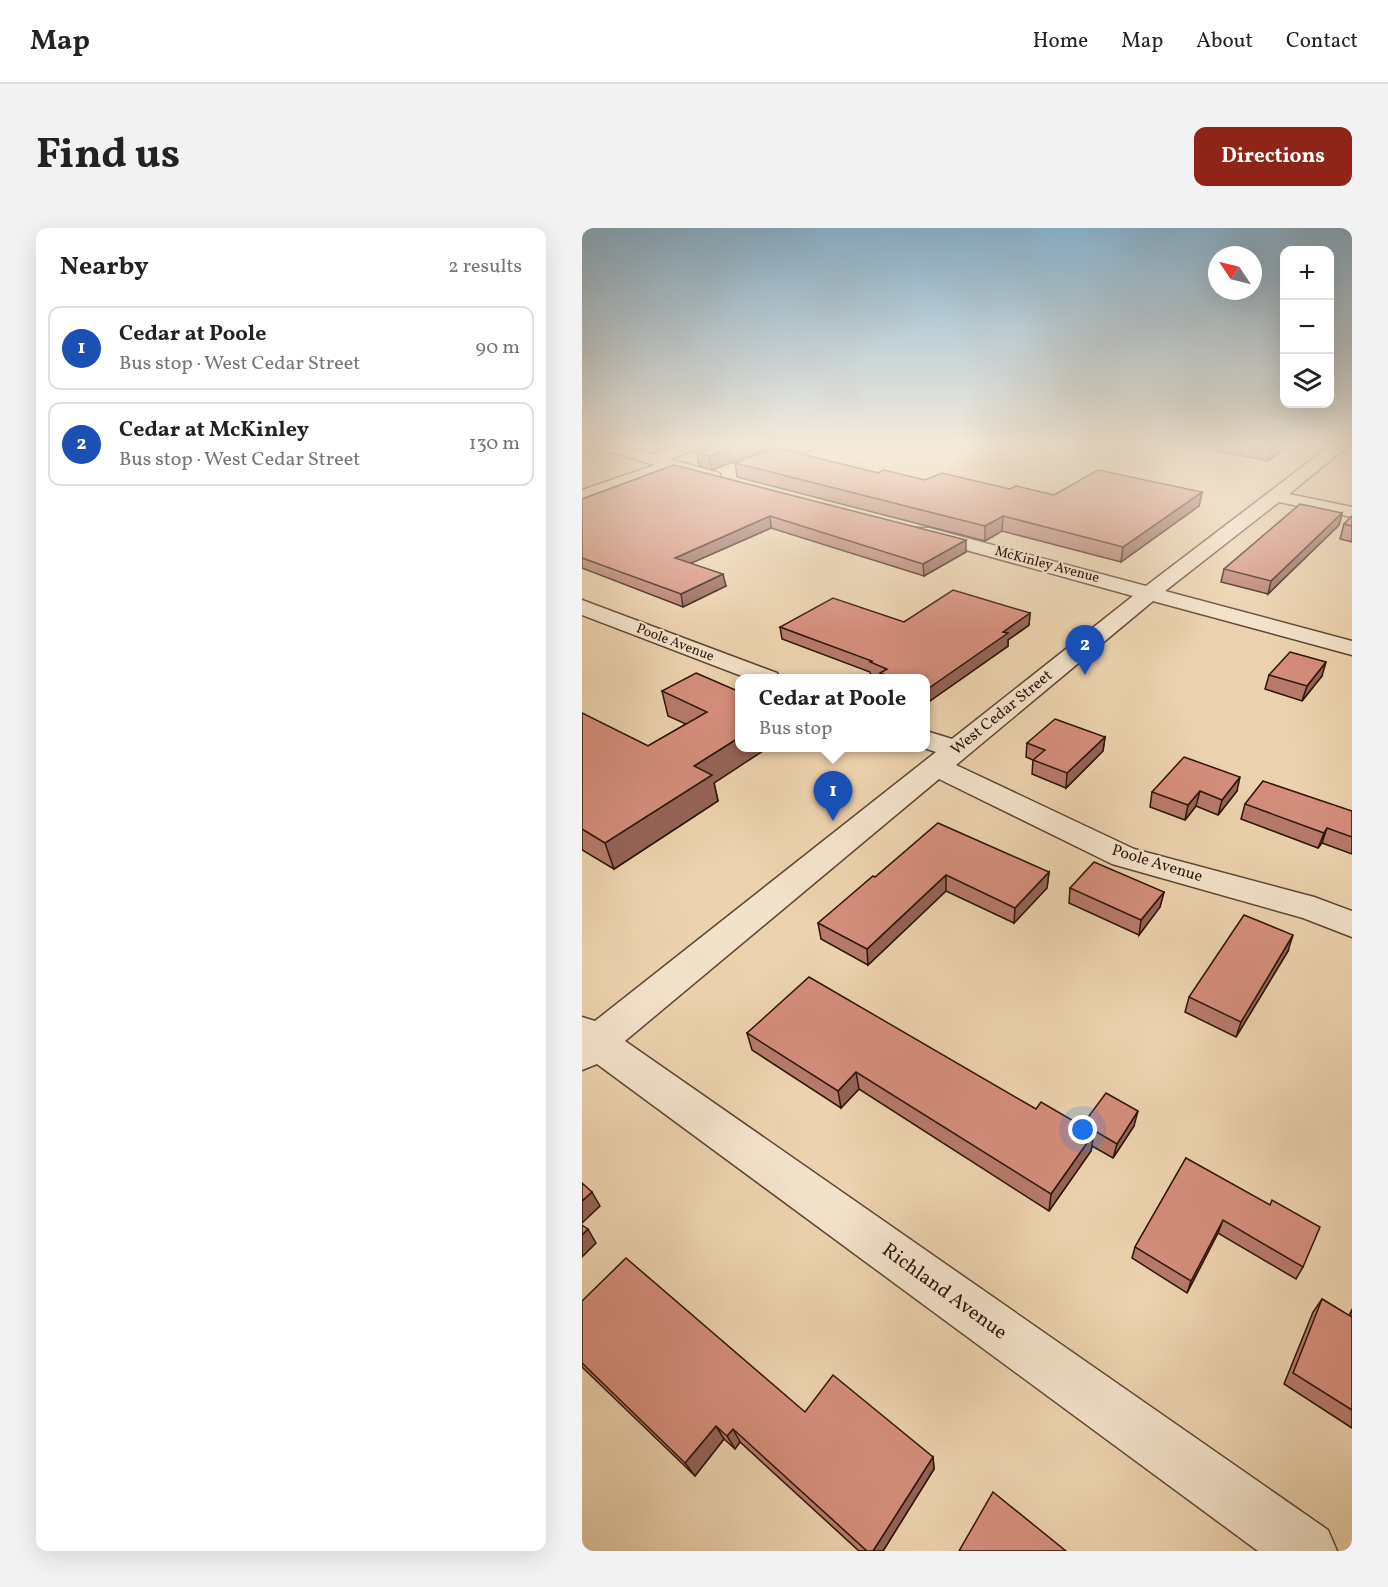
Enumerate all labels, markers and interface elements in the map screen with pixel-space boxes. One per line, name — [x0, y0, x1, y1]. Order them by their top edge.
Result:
text: Map — [30, 22, 90, 61]
text: Home — [1033, 27, 1088, 56]
text: Map — [1121, 27, 1163, 56]
text: About — [1196, 27, 1253, 56]
text: Contact — [1286, 27, 1358, 56]
text: Find us — [36, 127, 180, 186]
button: Directions — [1194, 127, 1352, 186]
north arrow — [1208, 246, 1262, 300]
map controls — [1280, 246, 1334, 408]
button: + — [1280, 246, 1334, 300]
text: Nearby — [60, 249, 149, 285]
text: 2 results — [448, 253, 522, 281]
button: − — [1280, 300, 1334, 354]
text: Cedar at Poole — [119, 319, 266, 350]
text: 1 — [77, 334, 86, 362]
text: 90 m — [476, 334, 520, 362]
text: Bus stop · West Cedar Street — [119, 350, 360, 378]
button: layers — [1280, 354, 1334, 408]
text: Cedar at McKinley — [119, 415, 309, 446]
text: 2 — [76, 430, 87, 458]
text: 130 m — [469, 430, 520, 458]
text: Bus stop · West Cedar Street — [119, 446, 360, 474]
street label: McKinley Avenue — [993, 542, 1102, 588]
street label: Poole Avenue — [633, 619, 717, 667]
pin: 2 — [1066, 626, 1104, 675]
street label: West Cedar Street — [947, 665, 1058, 761]
popup — [735, 674, 930, 752]
text: Cedar at Poole — [759, 684, 906, 715]
text: Bus stop — [759, 715, 833, 743]
pin: 1 — [814, 772, 852, 821]
street label: Poole Avenue — [1109, 840, 1205, 888]
your location — [1068, 1115, 1097, 1144]
street label: Richland Avenue — [876, 1237, 1012, 1347]

